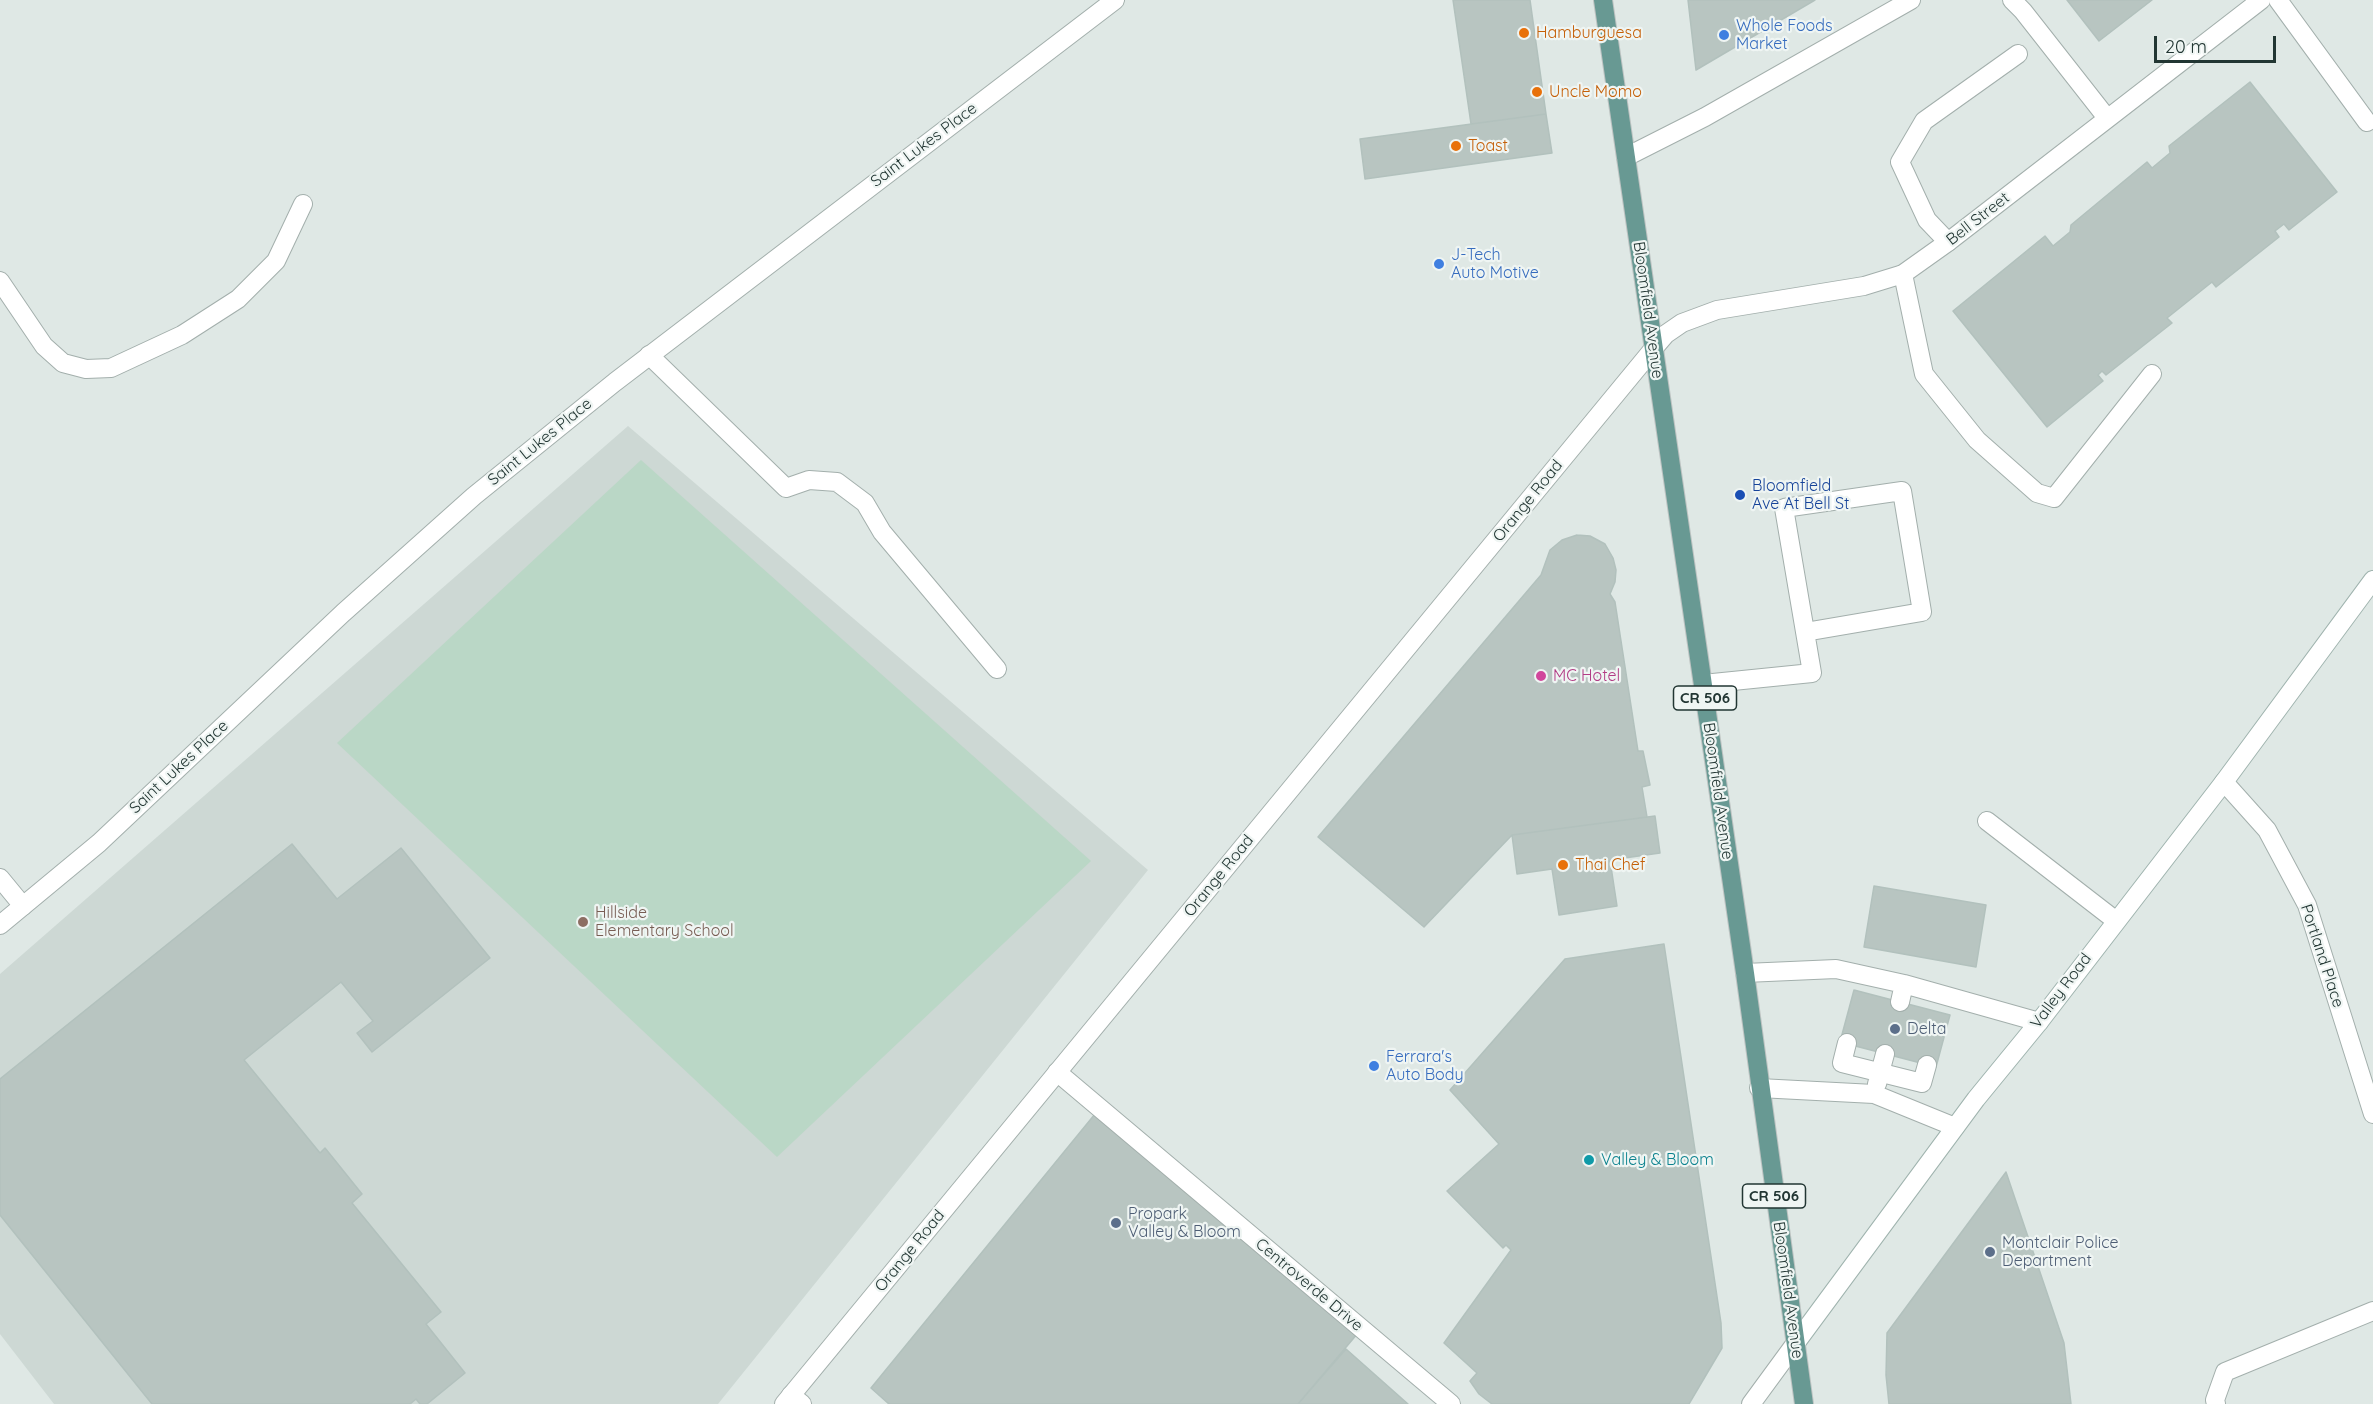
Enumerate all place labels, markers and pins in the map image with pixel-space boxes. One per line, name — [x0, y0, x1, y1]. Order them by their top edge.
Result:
place label: Whole Foods Market — [1736, 16, 1832, 54]
place label: Hamburguesa — [1536, 23, 1642, 43]
marker: Hamburguesa — [1517, 26, 1531, 40]
marker: Whole Foods Market — [1717, 28, 1731, 42]
place label: Uncle Momo — [1549, 82, 1642, 102]
marker: Uncle Momo — [1530, 85, 1544, 99]
place label: Toast — [1468, 136, 1508, 156]
marker: Toast — [1449, 139, 1463, 153]
place label: J-Tech Auto Motive — [1451, 245, 1539, 283]
marker: J-Tech Auto Motive — [1432, 257, 1446, 271]
place label: Bloomfield Ave At Bell St — [1752, 476, 1849, 514]
marker: Bloomfield Ave At Bell St — [1733, 488, 1747, 502]
place label: MC Hotel — [1553, 666, 1620, 686]
marker: MC Hotel — [1534, 669, 1548, 683]
place label: Thai Chef — [1575, 855, 1646, 875]
marker: Thai Chef — [1556, 858, 1570, 872]
place label: Hillside Elementary School — [595, 903, 734, 941]
marker: Hillside Elementary School — [576, 915, 590, 929]
place label: Delta — [1907, 1019, 1946, 1039]
marker: Delta — [1888, 1022, 1902, 1036]
place label: Ferrara's Auto Body — [1386, 1047, 1464, 1085]
marker: Ferrara's Auto Body — [1367, 1059, 1381, 1073]
place label: Valley & Bloom — [1601, 1150, 1714, 1170]
marker: Valley & Bloom — [1582, 1153, 1596, 1167]
place label: Propark Valley & Bloom — [1128, 1204, 1241, 1242]
marker: Propark Valley & Bloom — [1109, 1216, 1123, 1230]
place label: Montclair Police Department — [2002, 1233, 2119, 1271]
marker: Montclair Police Department — [1983, 1245, 1997, 1259]

